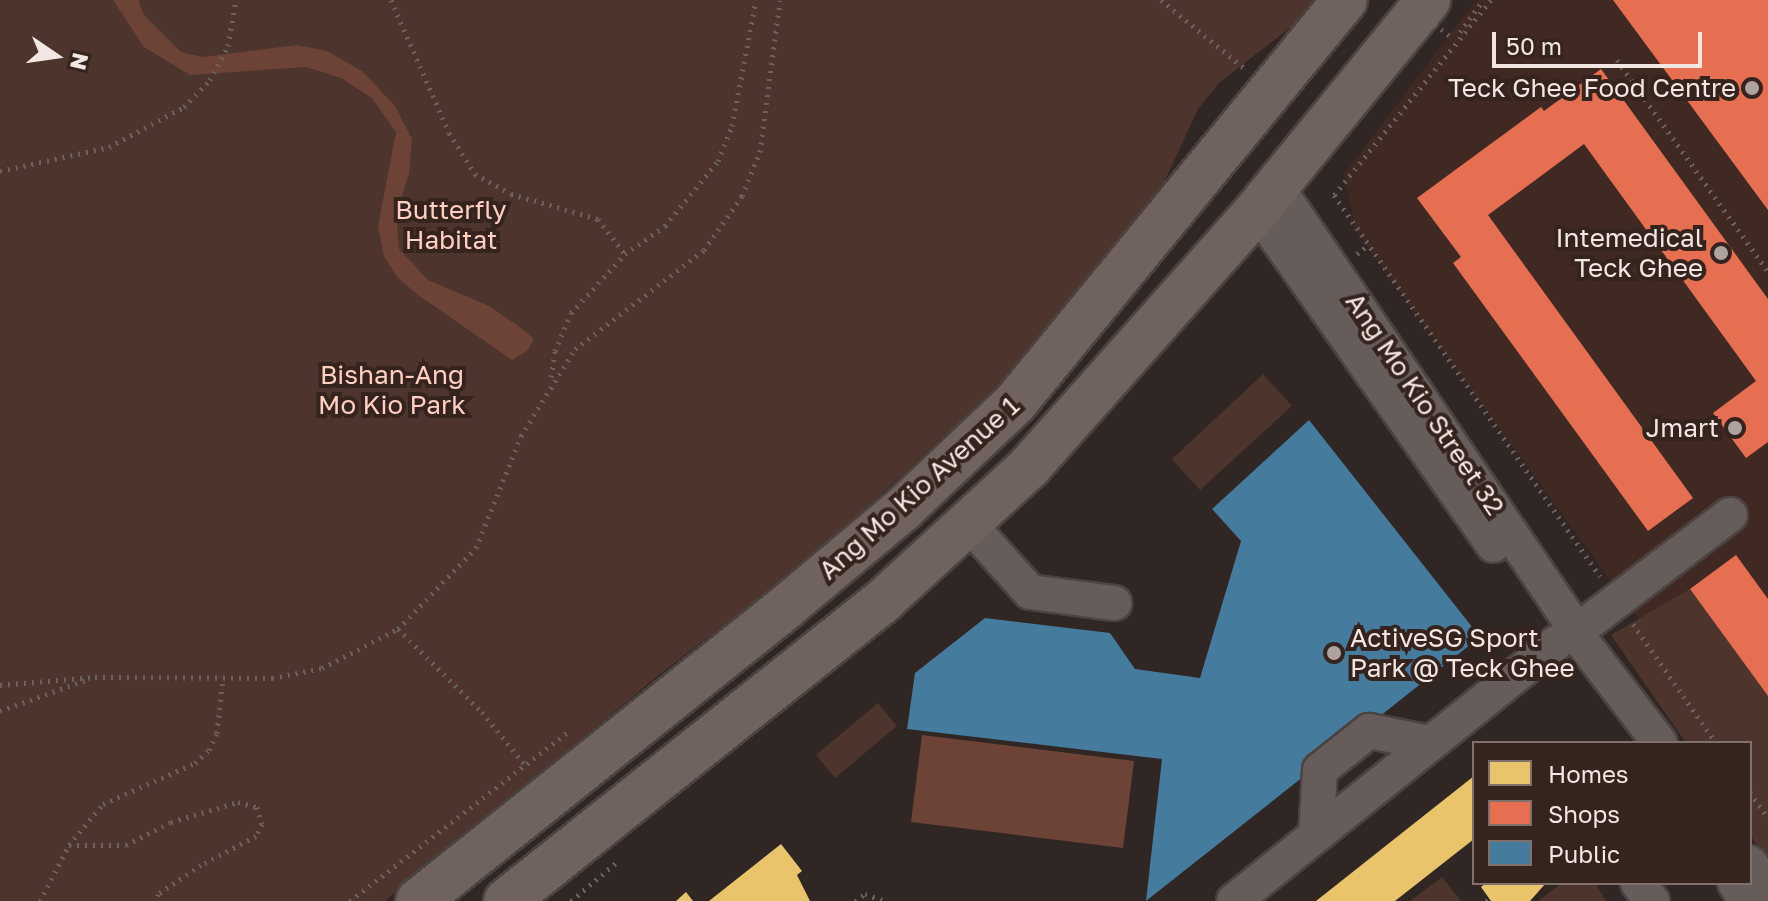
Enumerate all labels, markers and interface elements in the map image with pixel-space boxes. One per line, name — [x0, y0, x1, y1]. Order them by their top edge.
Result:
north arrow — [16, 16, 96, 96]
scale bar — [1496, 16, 1706, 66]
text: 50 m — [1506, 31, 1562, 60]
text: N — [65, 50, 95, 73]
place label: Teck Ghee Food Centre — [1448, 72, 1736, 104]
marker: Teck Ghee Food Centre — [1743, 79, 1761, 97]
park label: Butterfly Habitat — [395, 194, 507, 256]
place label: Intemedical Teck Ghee — [1555, 222, 1703, 284]
marker: Intemedical Teck Ghee — [1710, 242, 1732, 264]
street label: Ang Mo Kio Street 32 — [1339, 287, 1511, 521]
park label: Bishan-Ang Mo Kio Park — [318, 359, 466, 420]
street label: Ang Mo Kio Avenue 1 — [813, 390, 1025, 586]
place label: Jmart — [1646, 412, 1719, 444]
marker: Jmart — [1726, 419, 1744, 437]
place label: ActiveSG Sport Park @ Teck Ghee — [1350, 622, 1575, 684]
marker: ActiveSG Sport Park @ Teck Ghee — [1325, 644, 1343, 662]
legend — [1472, 741, 1752, 885]
text: Homes — [1548, 759, 1629, 788]
text: Shops — [1548, 799, 1620, 828]
text: Public — [1548, 839, 1620, 868]

